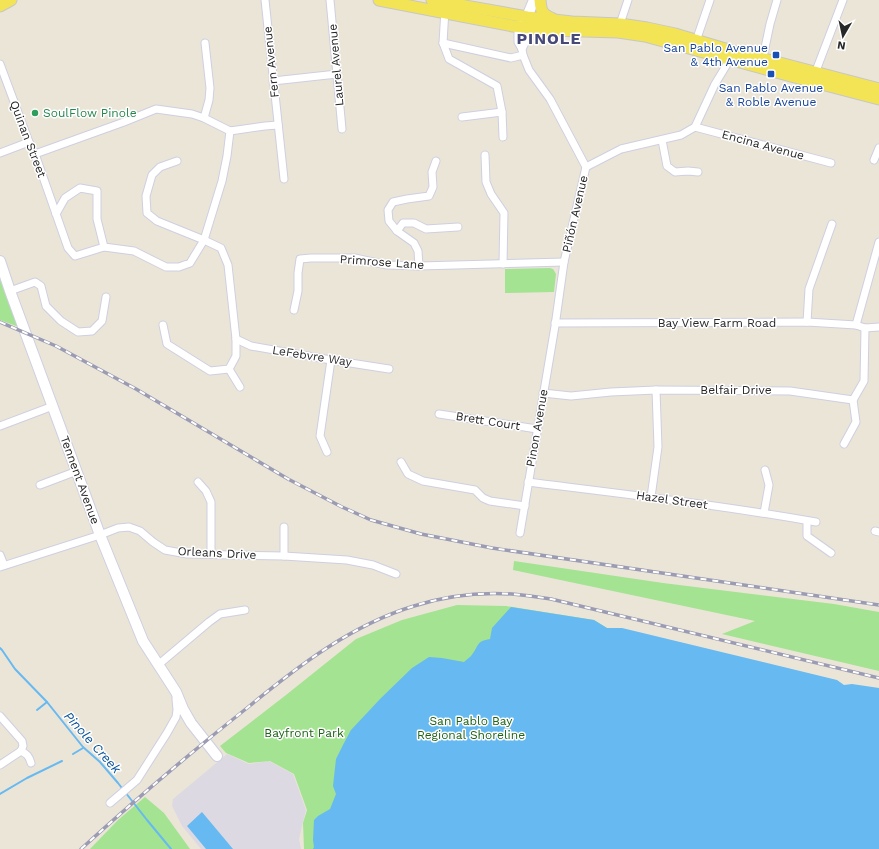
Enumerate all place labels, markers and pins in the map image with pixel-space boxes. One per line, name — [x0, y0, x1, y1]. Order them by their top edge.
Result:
place label: San Pablo Avenue & 4th Avenue — [664, 41, 768, 69]
marker: San Pablo Avenue & 4th Avenue — [771, 50, 781, 60]
marker: San Pablo Avenue & Roble Avenue — [766, 69, 776, 79]
place label: San Pablo Avenue & Roble Avenue — [719, 81, 823, 109]
place label: SoulFlow Pinole — [43, 106, 137, 120]
marker: SoulFlow Pinole — [30, 108, 40, 118]

